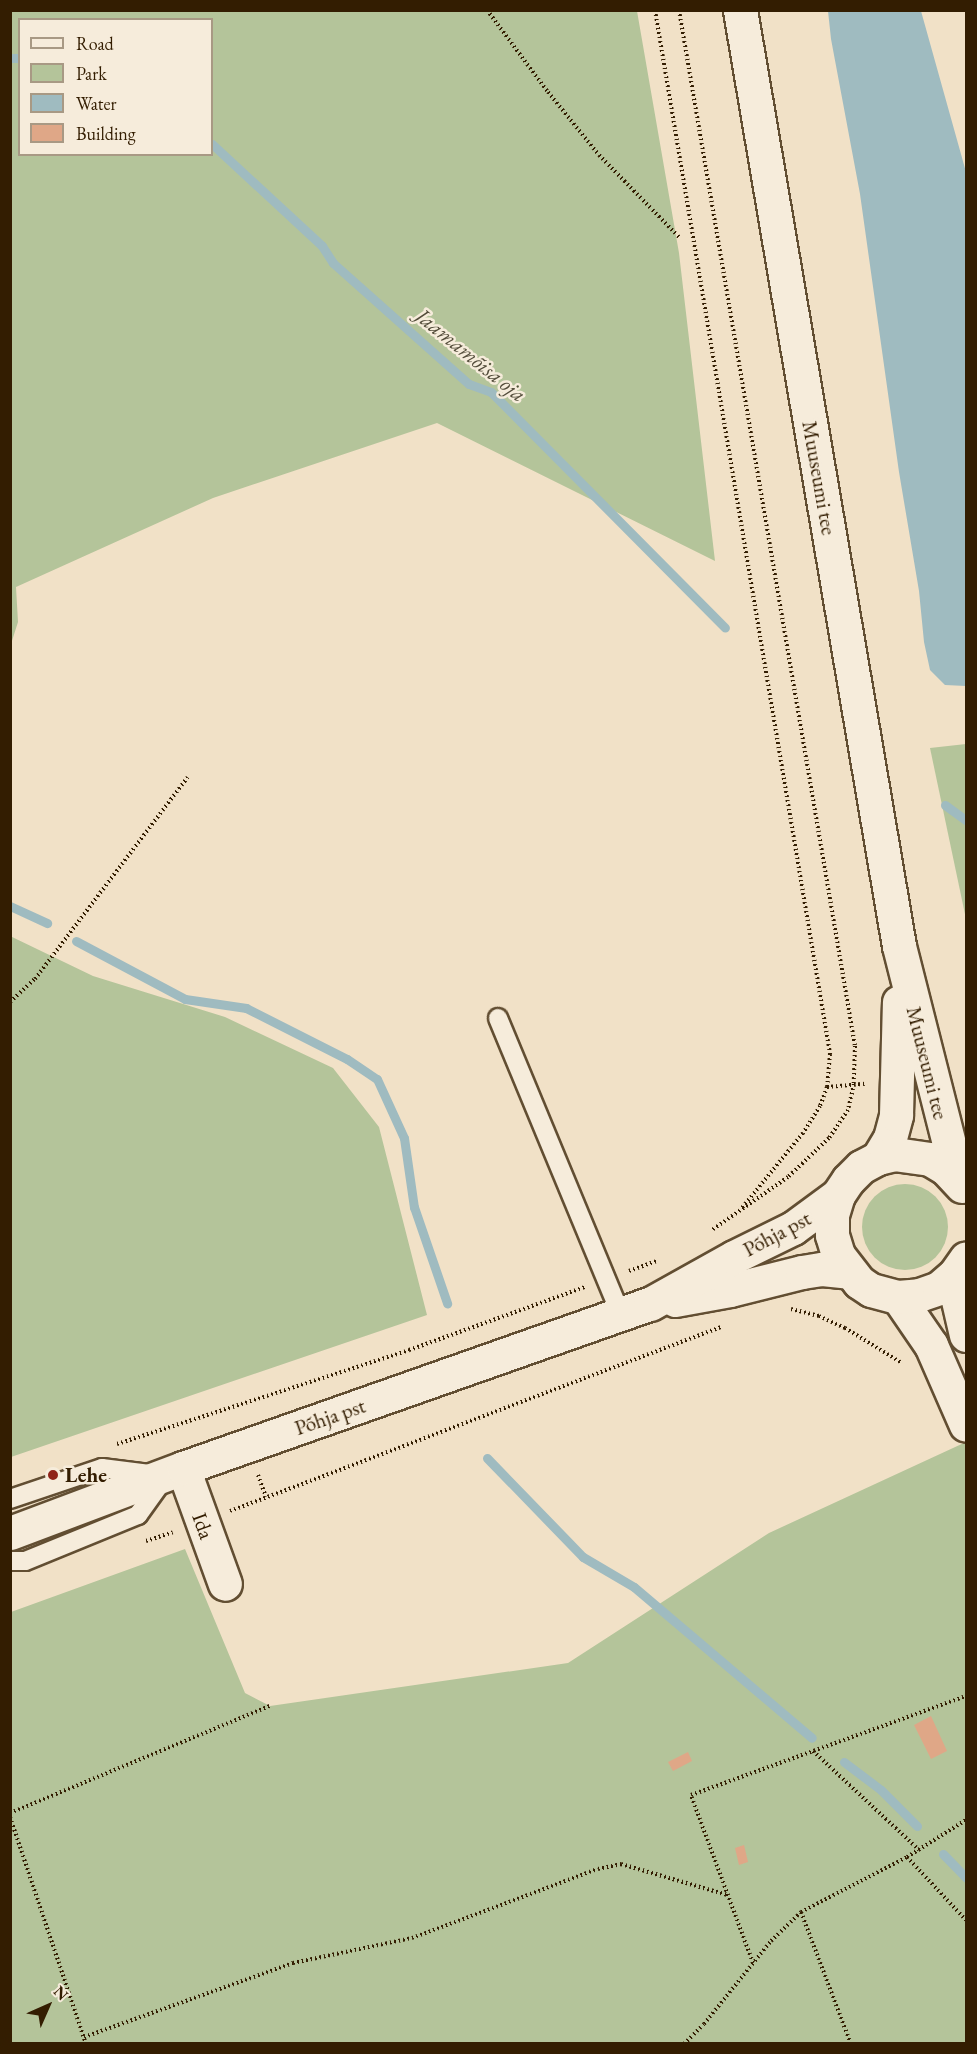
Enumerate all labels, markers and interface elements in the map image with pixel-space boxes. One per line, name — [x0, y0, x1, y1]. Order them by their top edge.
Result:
legend — [18, 18, 213, 156]
text: Road — [76, 32, 114, 55]
text: Park — [76, 62, 107, 85]
text: Water — [76, 92, 117, 115]
text: Building — [76, 122, 136, 145]
water label: Jaamamõisa oja — [411, 303, 531, 407]
street label: Muuseumi tee — [797, 419, 841, 537]
street label: Muuseumi tee — [901, 1004, 953, 1122]
street label: Põhja pst — [739, 1206, 815, 1262]
street label: Põhja pst — [291, 1393, 369, 1441]
place label: Lehe — [65, 1462, 107, 1488]
marker: Lehe — [46, 1468, 60, 1482]
street label: Ida — [187, 1509, 219, 1543]
north arrow — [18, 1976, 78, 2036]
text: N — [49, 1981, 73, 2005]

